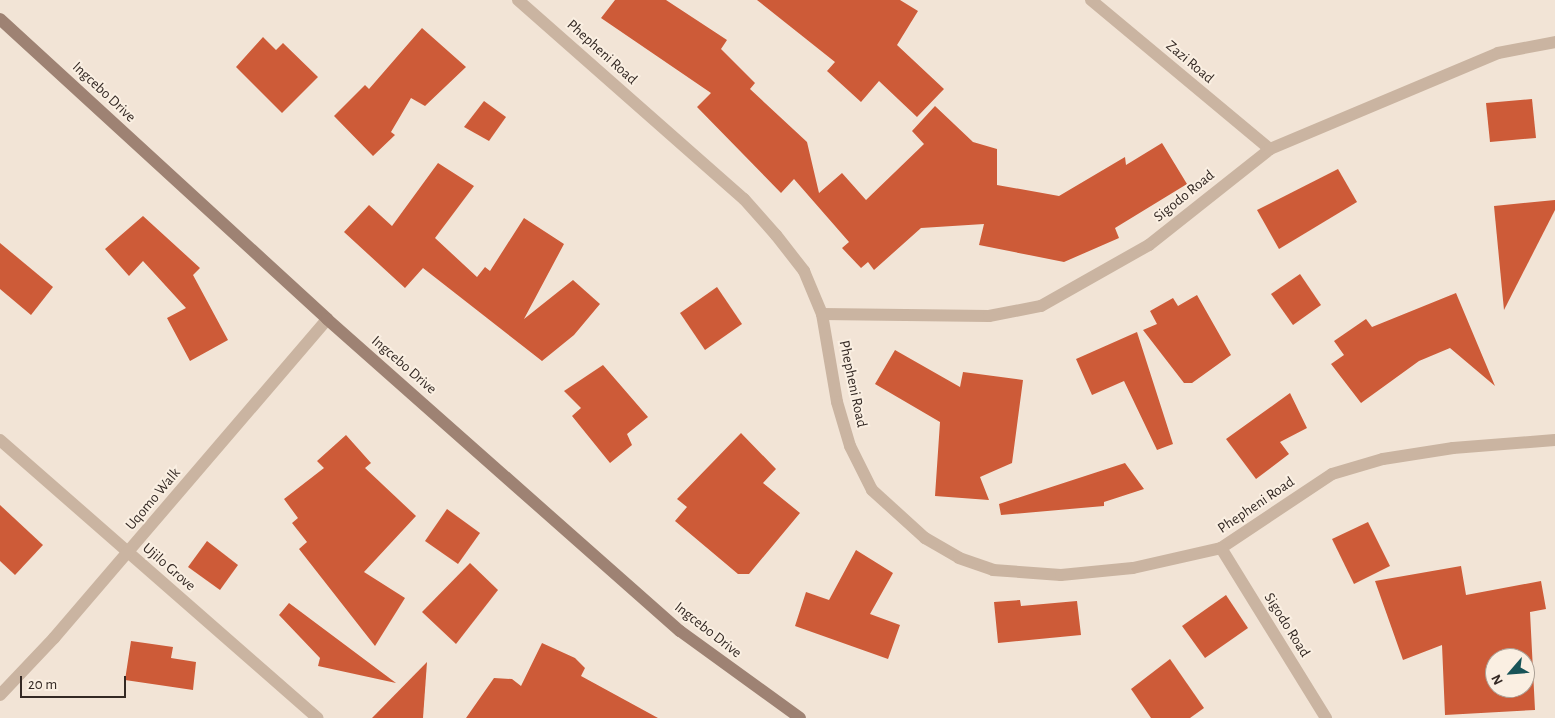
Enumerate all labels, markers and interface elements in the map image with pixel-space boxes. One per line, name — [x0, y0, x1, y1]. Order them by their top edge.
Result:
street label: Phepheni Road — [563, 16, 641, 88]
street label: Zazi Road — [1162, 37, 1218, 87]
street label: Ingcebo Drive — [68, 58, 140, 126]
street label: Sigodo Road — [1150, 166, 1218, 226]
street label: Ingcebo Drive — [368, 332, 440, 398]
street label: Phepheni Road — [835, 339, 871, 429]
street label: Uqomo Walk — [122, 464, 184, 534]
street label: Phepheni Road — [1214, 473, 1298, 537]
street label: Ujilo Grove — [139, 539, 199, 595]
street label: Sigodo Road — [1260, 589, 1314, 661]
street label: Ingcebo Drive — [671, 598, 745, 662]
north arrow — [1485, 648, 1535, 698]
scale bar — [22, 666, 129, 698]
text: N — [1489, 672, 1506, 687]
text: 20 m — [28, 677, 57, 692]

